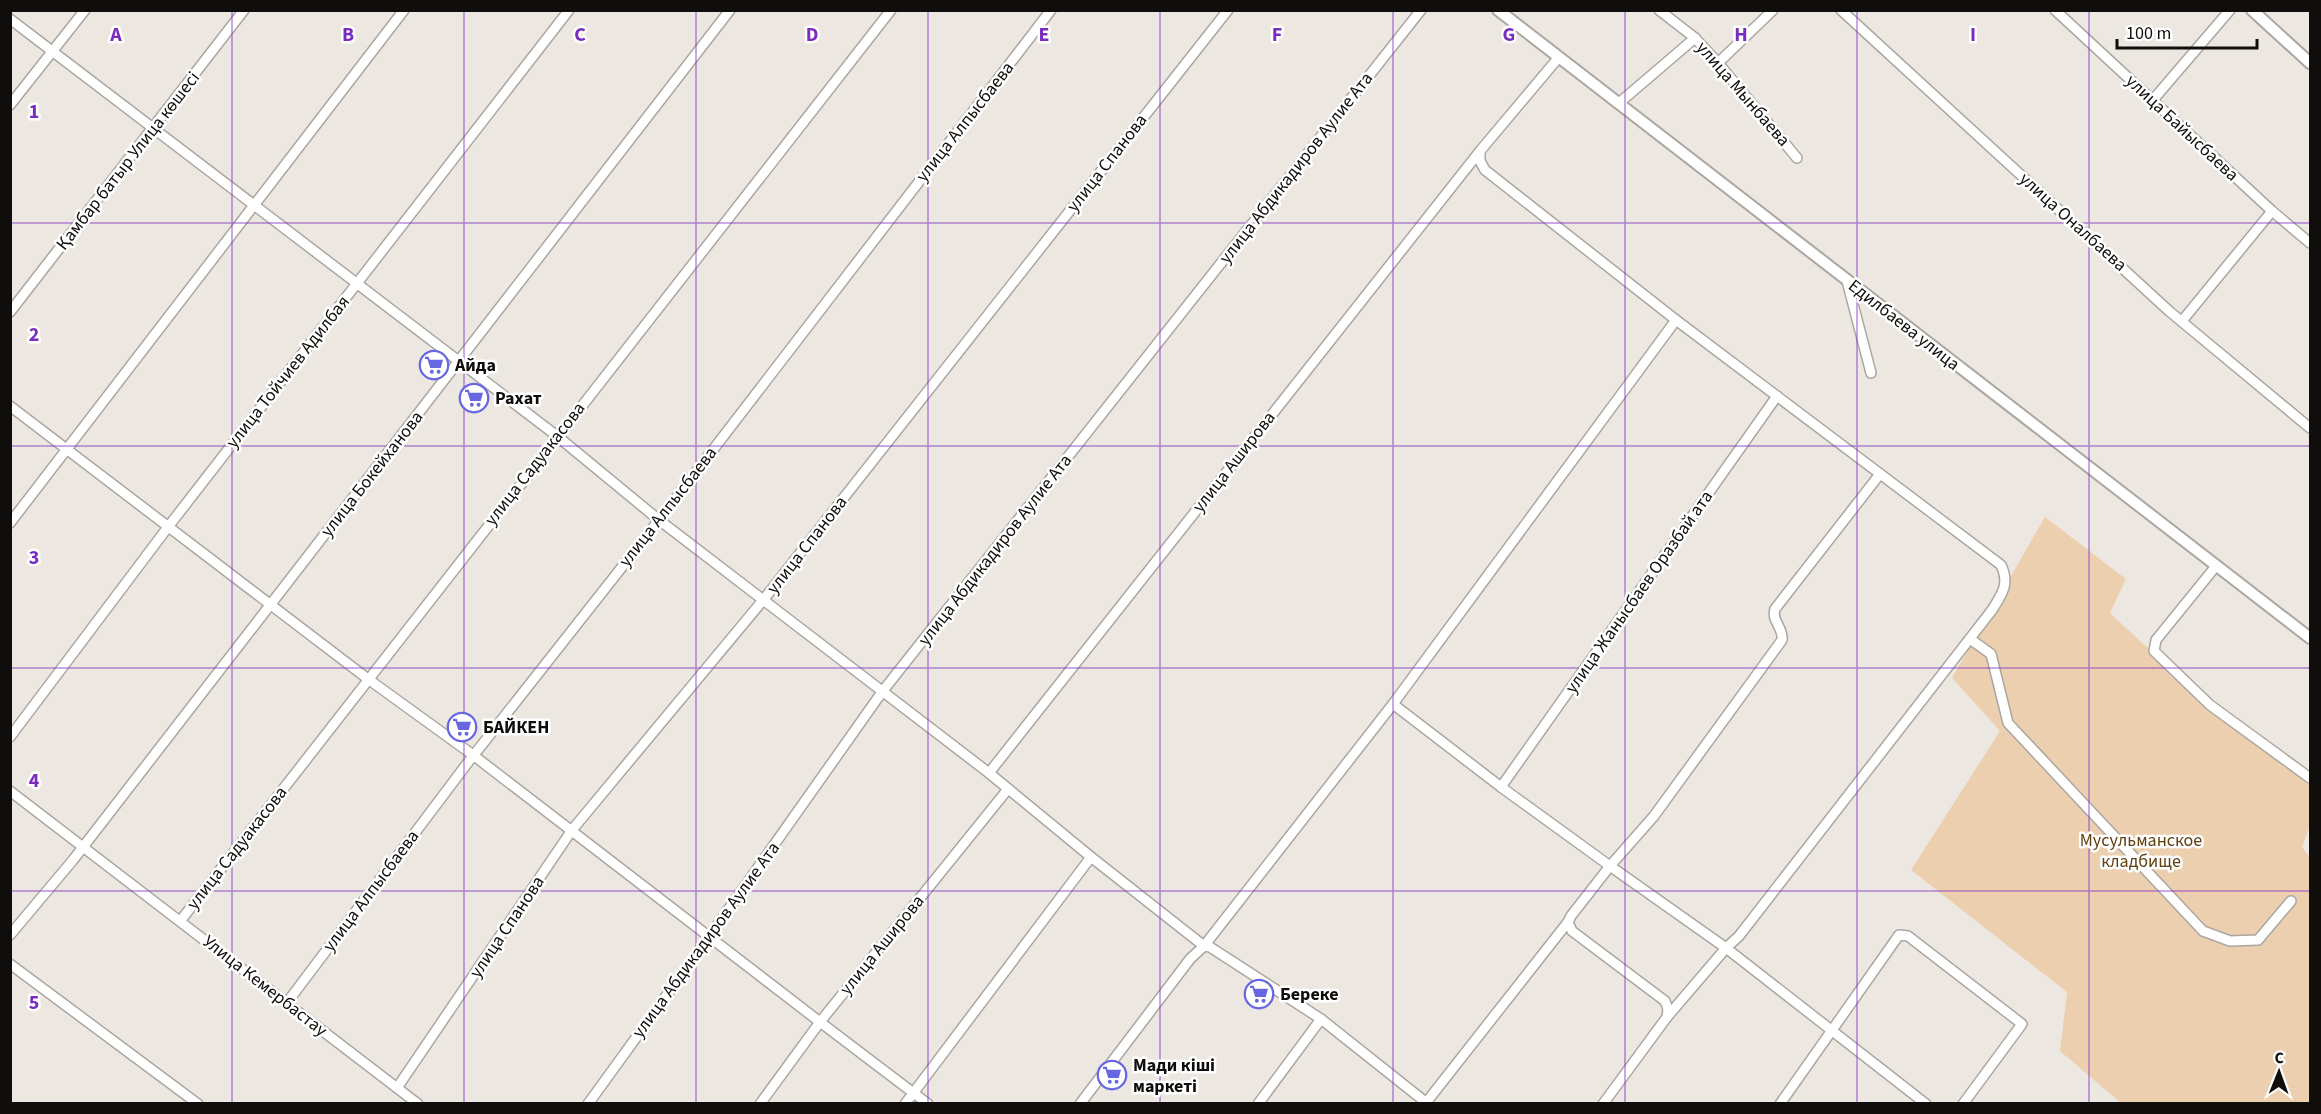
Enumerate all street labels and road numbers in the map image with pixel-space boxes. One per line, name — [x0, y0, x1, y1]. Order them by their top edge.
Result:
street label: улица Мынбаева — [1690, 36, 1796, 152]
street label: улица Алпысбаева — [910, 57, 1020, 187]
street label: Қамбар батыр Улица көшесі — [50, 67, 206, 255]
street label: улица Абдикадиров Аулие Ата — [1213, 67, 1379, 269]
street label: улица Байысбаева — [2120, 69, 2244, 187]
street label: улица Спанова — [1061, 109, 1153, 217]
street label: улица Оналбаева — [2014, 167, 2132, 277]
street label: Едилбаева улица — [1843, 273, 1965, 377]
street label: улица Тойчиев Адилбая — [220, 290, 356, 454]
street label: улица Садуакасова — [479, 397, 591, 531]
street label: улица Бокейханова — [315, 406, 429, 542]
street label: улица Аширова — [1187, 406, 1281, 518]
street label: улица Алпысбаева — [613, 442, 723, 572]
street label: улица Абдикадиров Аулие Ата — [912, 449, 1078, 651]
street label: улица Жанысбаев Оразбай ата — [1559, 485, 1719, 699]
street label: улица Спанова — [761, 491, 853, 599]
street label: улица Садуакасова — [181, 781, 293, 915]
street label: улица Алпысбаева — [317, 825, 425, 957]
street label: улица Абдикадиров Аулие Ата — [626, 837, 786, 1043]
street label: улица Спанова — [464, 871, 550, 983]
street label: улица Аширова — [834, 890, 930, 1000]
street label: Улица Кемербастау — [197, 929, 333, 1043]

